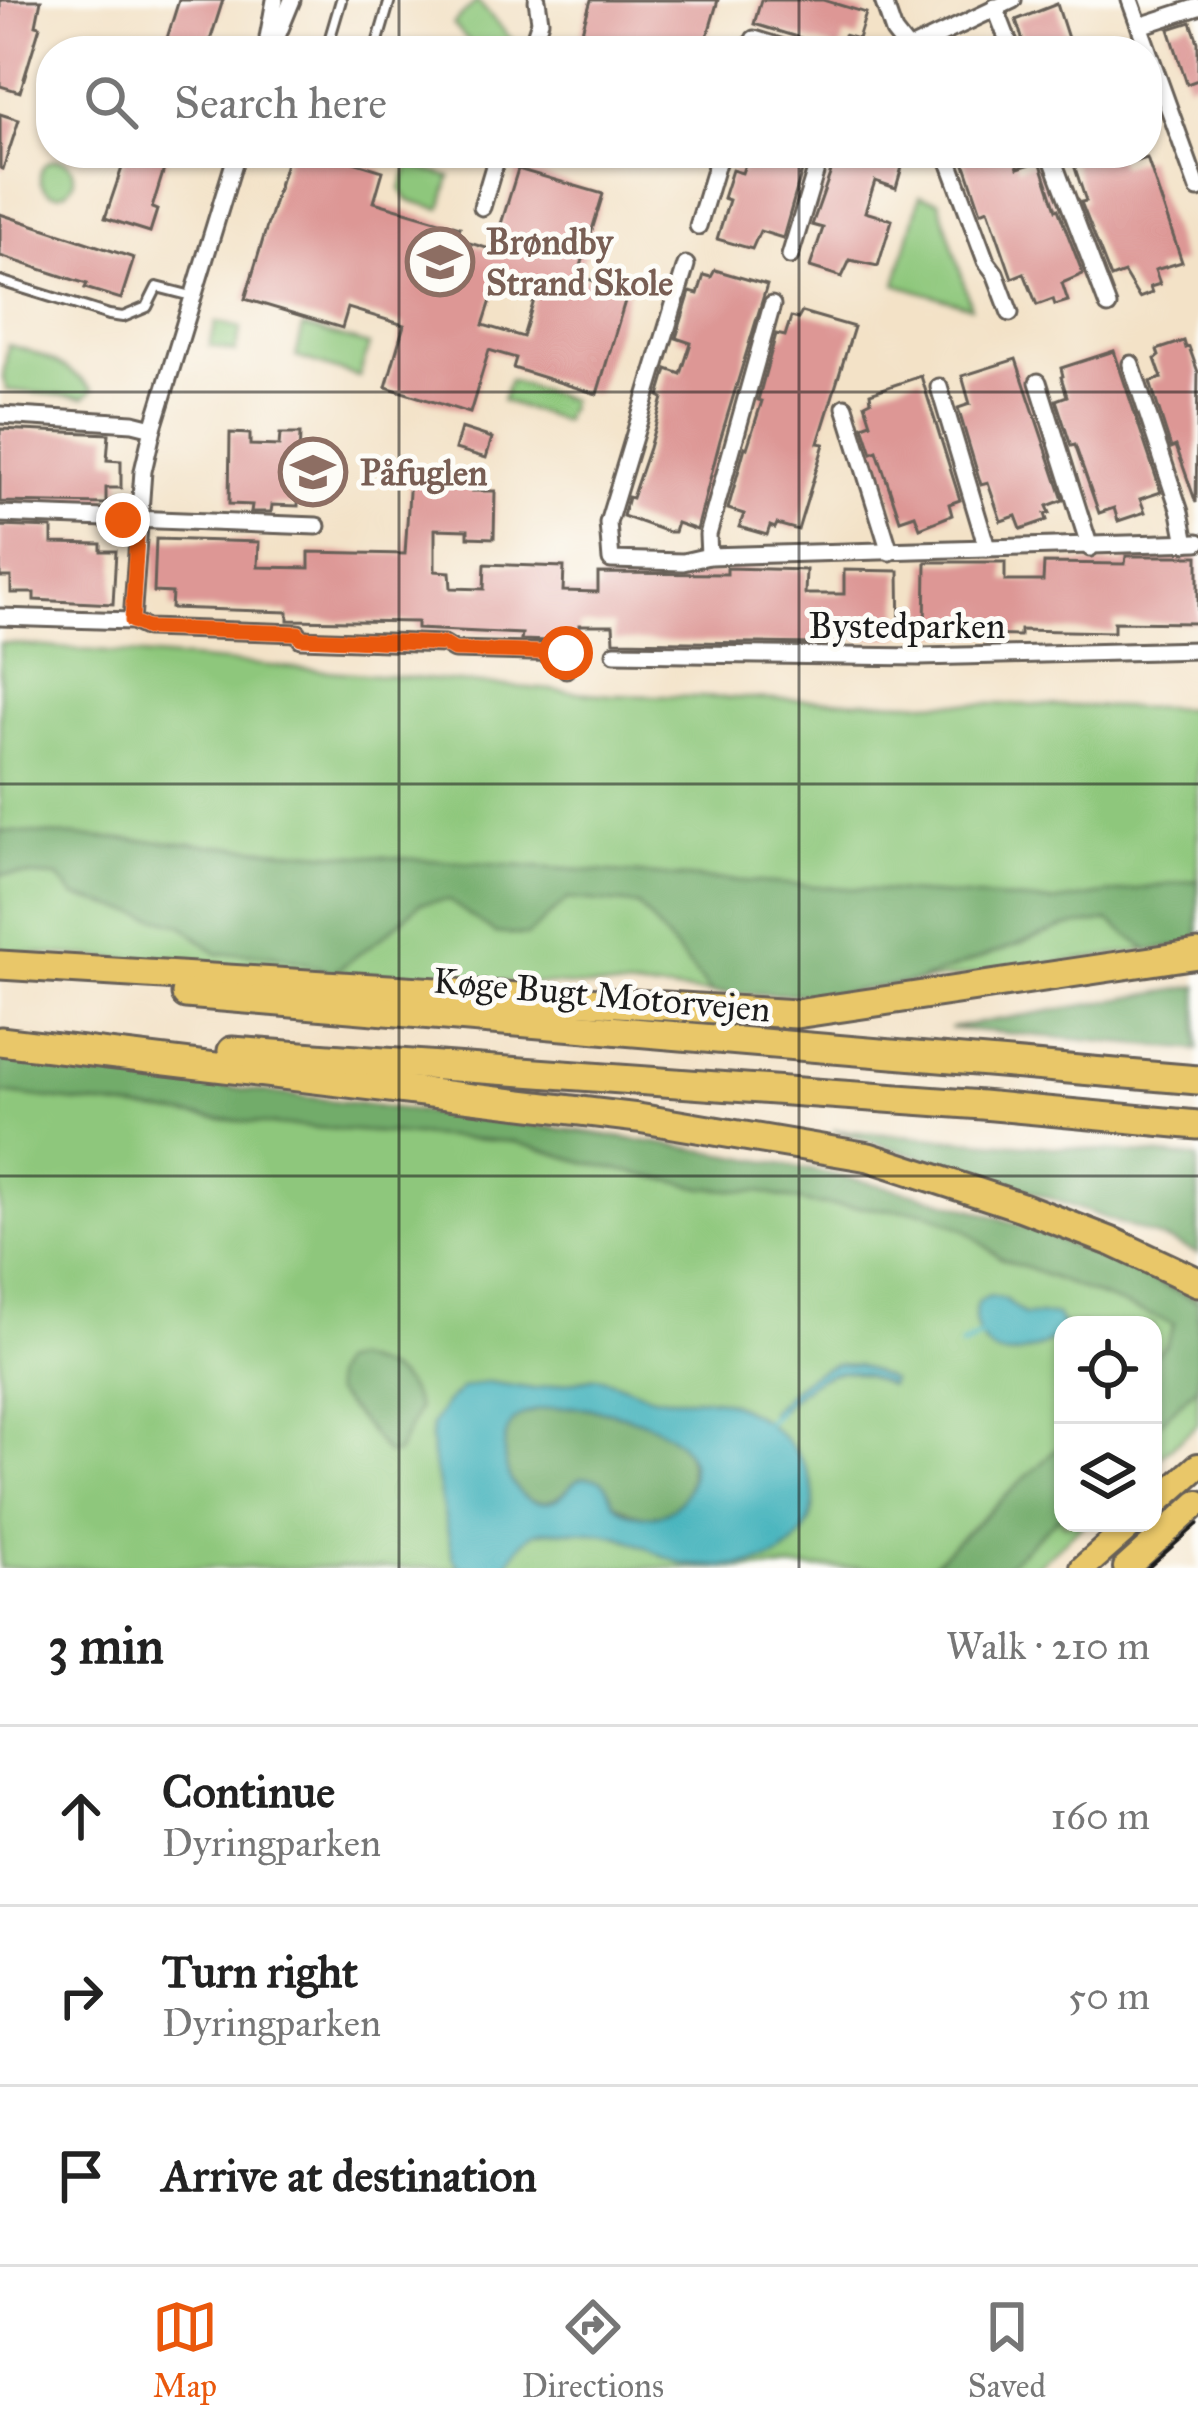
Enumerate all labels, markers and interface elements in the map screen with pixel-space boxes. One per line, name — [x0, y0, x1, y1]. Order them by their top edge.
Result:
search box — [36, 36, 1162, 168]
icon: search — [78, 69, 144, 135]
text: Search here — [174, 75, 387, 130]
place label: Brøndby Strand Skole — [486, 220, 673, 305]
school or university icon: Brøndby Strand Skole — [405, 227, 475, 297]
school or university icon: Påfuglen — [278, 437, 348, 507]
place label: Påfuglen — [360, 451, 488, 495]
route end — [96, 493, 150, 547]
street label: Bystedparken — [809, 604, 1005, 648]
route start — [539, 626, 593, 680]
street label: Køge Bugt Motorvejen — [431, 958, 772, 1032]
map controls — [1054, 1316, 1162, 1532]
button: locate — [1054, 1316, 1162, 1424]
button: layers — [1054, 1424, 1162, 1532]
text: 3 min — [48, 1615, 164, 1677]
text: Walk · 210 m — [946, 1622, 1150, 1670]
text: Continue — [162, 1764, 335, 1819]
icon: ahead — [48, 1783, 114, 1849]
text: 160 m — [1051, 1792, 1150, 1840]
text: Dyringparken — [162, 1819, 381, 1867]
text: Turn right — [162, 1944, 358, 1999]
icon: right — [48, 1963, 114, 2029]
text: 50 m — [1068, 1972, 1150, 2020]
text: Dyringparken — [162, 1999, 381, 2047]
icon: arrive — [48, 2143, 114, 2209]
text: Arrive at destination — [162, 2148, 537, 2203]
tab: Map — [152, 2294, 218, 2406]
tab: Directions — [522, 2294, 664, 2406]
tab: Saved — [968, 2294, 1046, 2406]

